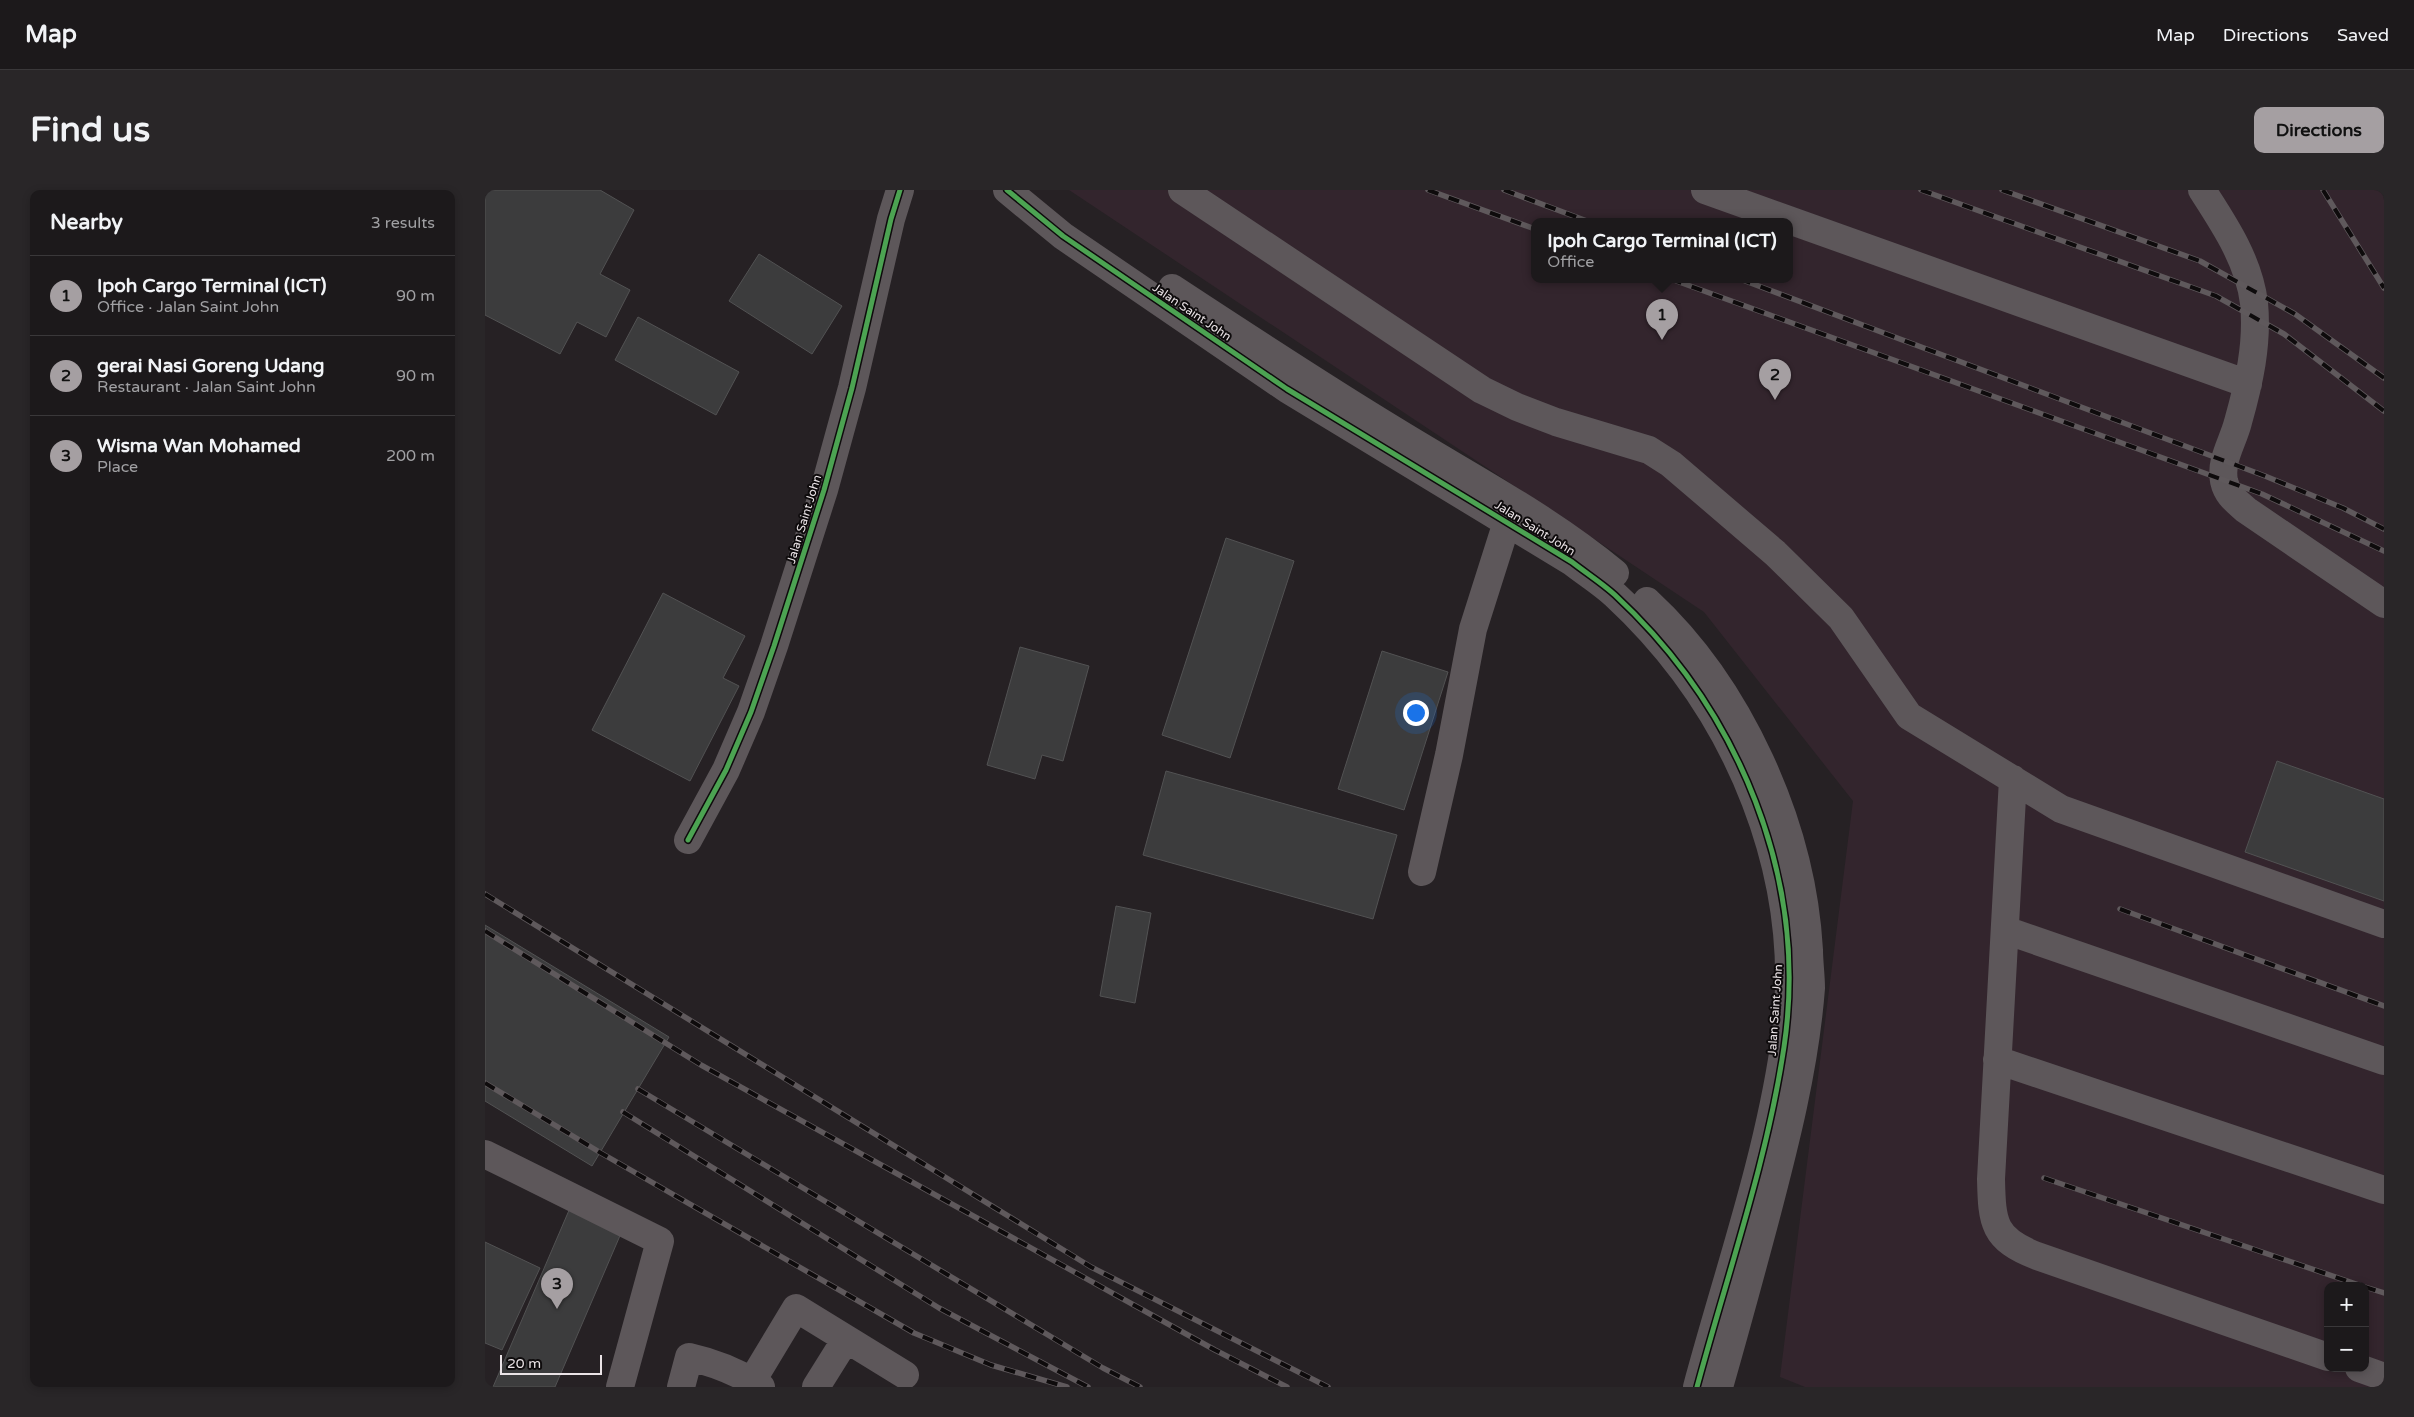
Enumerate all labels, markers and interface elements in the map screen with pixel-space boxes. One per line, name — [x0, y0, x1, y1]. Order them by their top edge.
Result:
text: Map — [25, 20, 77, 49]
text: Map — [2156, 24, 2195, 46]
text: Directions — [2223, 24, 2309, 46]
text: Saved — [2337, 24, 2389, 46]
button: Directions — [2254, 107, 2384, 153]
text: Find us — [30, 109, 150, 151]
text: Nearby — [50, 210, 123, 235]
text: 3 results — [371, 213, 435, 233]
popup — [1531, 218, 1793, 283]
text: Ipoh Cargo Terminal (ICT) — [1547, 230, 1777, 252]
text: Office — [1547, 252, 1594, 272]
text: Ipoh Cargo Terminal (ICT) — [97, 275, 326, 297]
street label: Jalan Saint John — [1150, 280, 1234, 344]
text: 1 — [61, 286, 71, 306]
text: 90 m — [396, 286, 435, 306]
text: Office · Jalan Saint John — [97, 297, 279, 317]
pin: 1 — [1646, 299, 1678, 340]
text: gerai Nasi Goreng Udang — [97, 355, 325, 377]
pin: 2 — [1759, 359, 1791, 400]
text: 2 — [61, 366, 71, 386]
text: 90 m — [396, 366, 435, 386]
text: Restaurant · Jalan Saint John — [97, 377, 316, 397]
text: Wisma Wan Mohamed — [97, 435, 301, 457]
text: 3 — [61, 446, 71, 466]
text: 200 m — [386, 446, 435, 466]
text: Place — [97, 457, 138, 477]
street label: Jalan Saint John — [784, 473, 824, 565]
street label: Jalan Saint John — [1492, 498, 1578, 558]
your location — [1403, 700, 1429, 726]
street label: Jalan Saint John — [1765, 964, 1785, 1056]
pin: 3 — [541, 1268, 573, 1309]
map controls — [2324, 1282, 2369, 1372]
button: + — [2324, 1282, 2369, 1327]
button: − — [2324, 1327, 2369, 1372]
scale bar — [500, 1352, 603, 1375]
text: 20 m — [507, 1355, 541, 1372]

